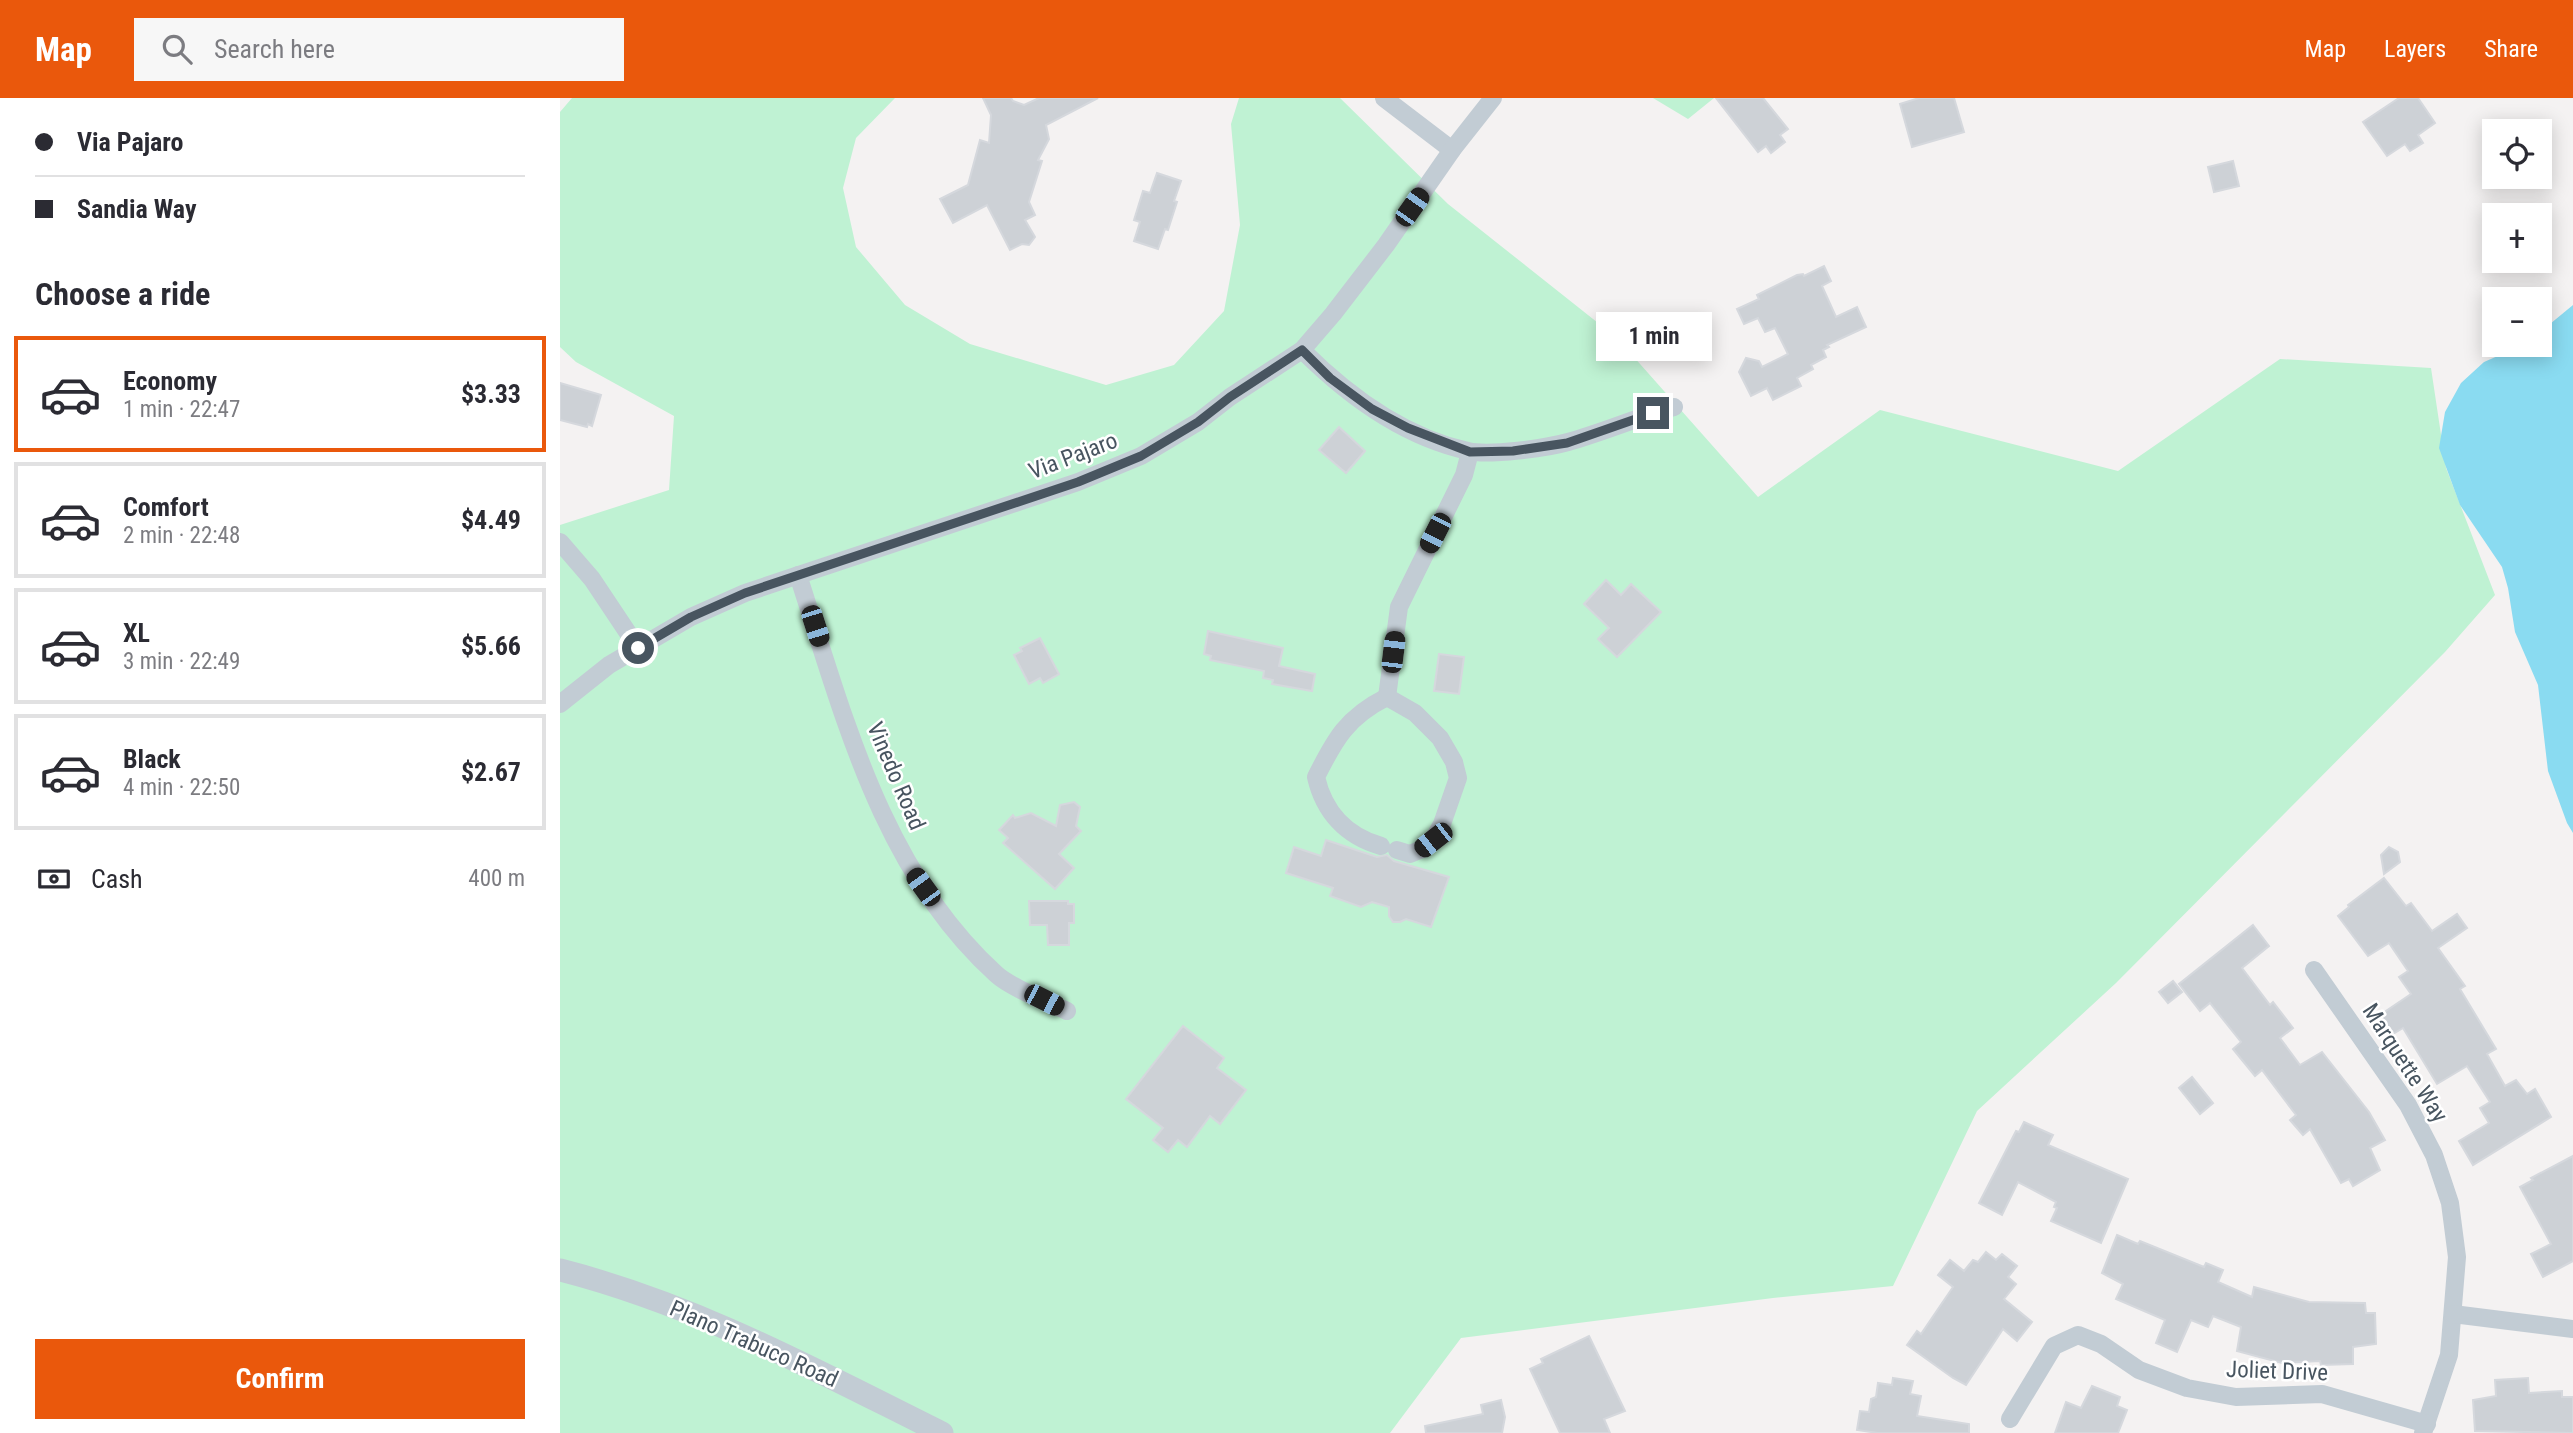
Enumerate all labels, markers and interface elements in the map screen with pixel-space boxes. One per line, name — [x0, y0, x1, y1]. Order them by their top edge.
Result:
search box — [134, 18, 624, 81]
text: Map — [35, 30, 92, 69]
icon: search — [158, 30, 196, 68]
text: Search here — [214, 34, 335, 64]
text: Map — [2305, 35, 2346, 63]
text: Layers — [2384, 35, 2446, 63]
text: Share — [2484, 35, 2538, 63]
map controls — [2482, 119, 2552, 357]
button: locate — [2482, 119, 2552, 189]
text: Via Pajaro — [77, 127, 183, 157]
car — [1392, 184, 1433, 230]
text: Sandia Way — [77, 194, 196, 224]
button: + — [2482, 203, 2552, 273]
text: Choose a ride — [35, 275, 210, 313]
button: − — [2482, 287, 2552, 357]
callout: 1 min — [1595, 312, 1711, 360]
text: 1 min — [1628, 323, 1680, 350]
icon: car — [39, 363, 102, 426]
text: Economy — [123, 366, 217, 396]
text: $3.33 — [461, 379, 521, 409]
text: 1 min · 22:47 — [123, 396, 240, 423]
route end — [1637, 397, 1669, 429]
street label: Via Pajaro — [1025, 427, 1121, 485]
icon: car — [39, 489, 102, 552]
text: Comfort — [123, 492, 209, 522]
text: $4.49 — [461, 505, 521, 535]
car — [1417, 510, 1454, 556]
text: 2 min · 22:48 — [123, 522, 240, 549]
car — [799, 603, 832, 649]
icon: car — [39, 615, 102, 678]
text: XL — [123, 618, 150, 648]
car — [1381, 630, 1406, 674]
text: $5.66 — [461, 631, 521, 661]
route start — [622, 632, 654, 664]
text: 3 min · 22:49 — [123, 648, 240, 675]
street label: Vinedo Road — [861, 718, 931, 834]
icon: car — [39, 741, 102, 804]
text: Black — [123, 744, 181, 774]
text: $2.67 — [461, 757, 521, 787]
text: 4 min · 22:50 — [123, 774, 240, 801]
car — [1410, 819, 1457, 861]
icon: cash — [35, 860, 73, 898]
text: Cash — [91, 864, 143, 894]
car — [903, 864, 944, 910]
text: 400 m — [468, 865, 525, 892]
car — [1021, 981, 1068, 1019]
street label: Marquette Way — [2357, 999, 2454, 1128]
street label: Plano Trabuco Road — [666, 1295, 842, 1393]
button: Confirm — [35, 1339, 525, 1419]
street label: Joliet Drive — [2226, 1356, 2328, 1386]

